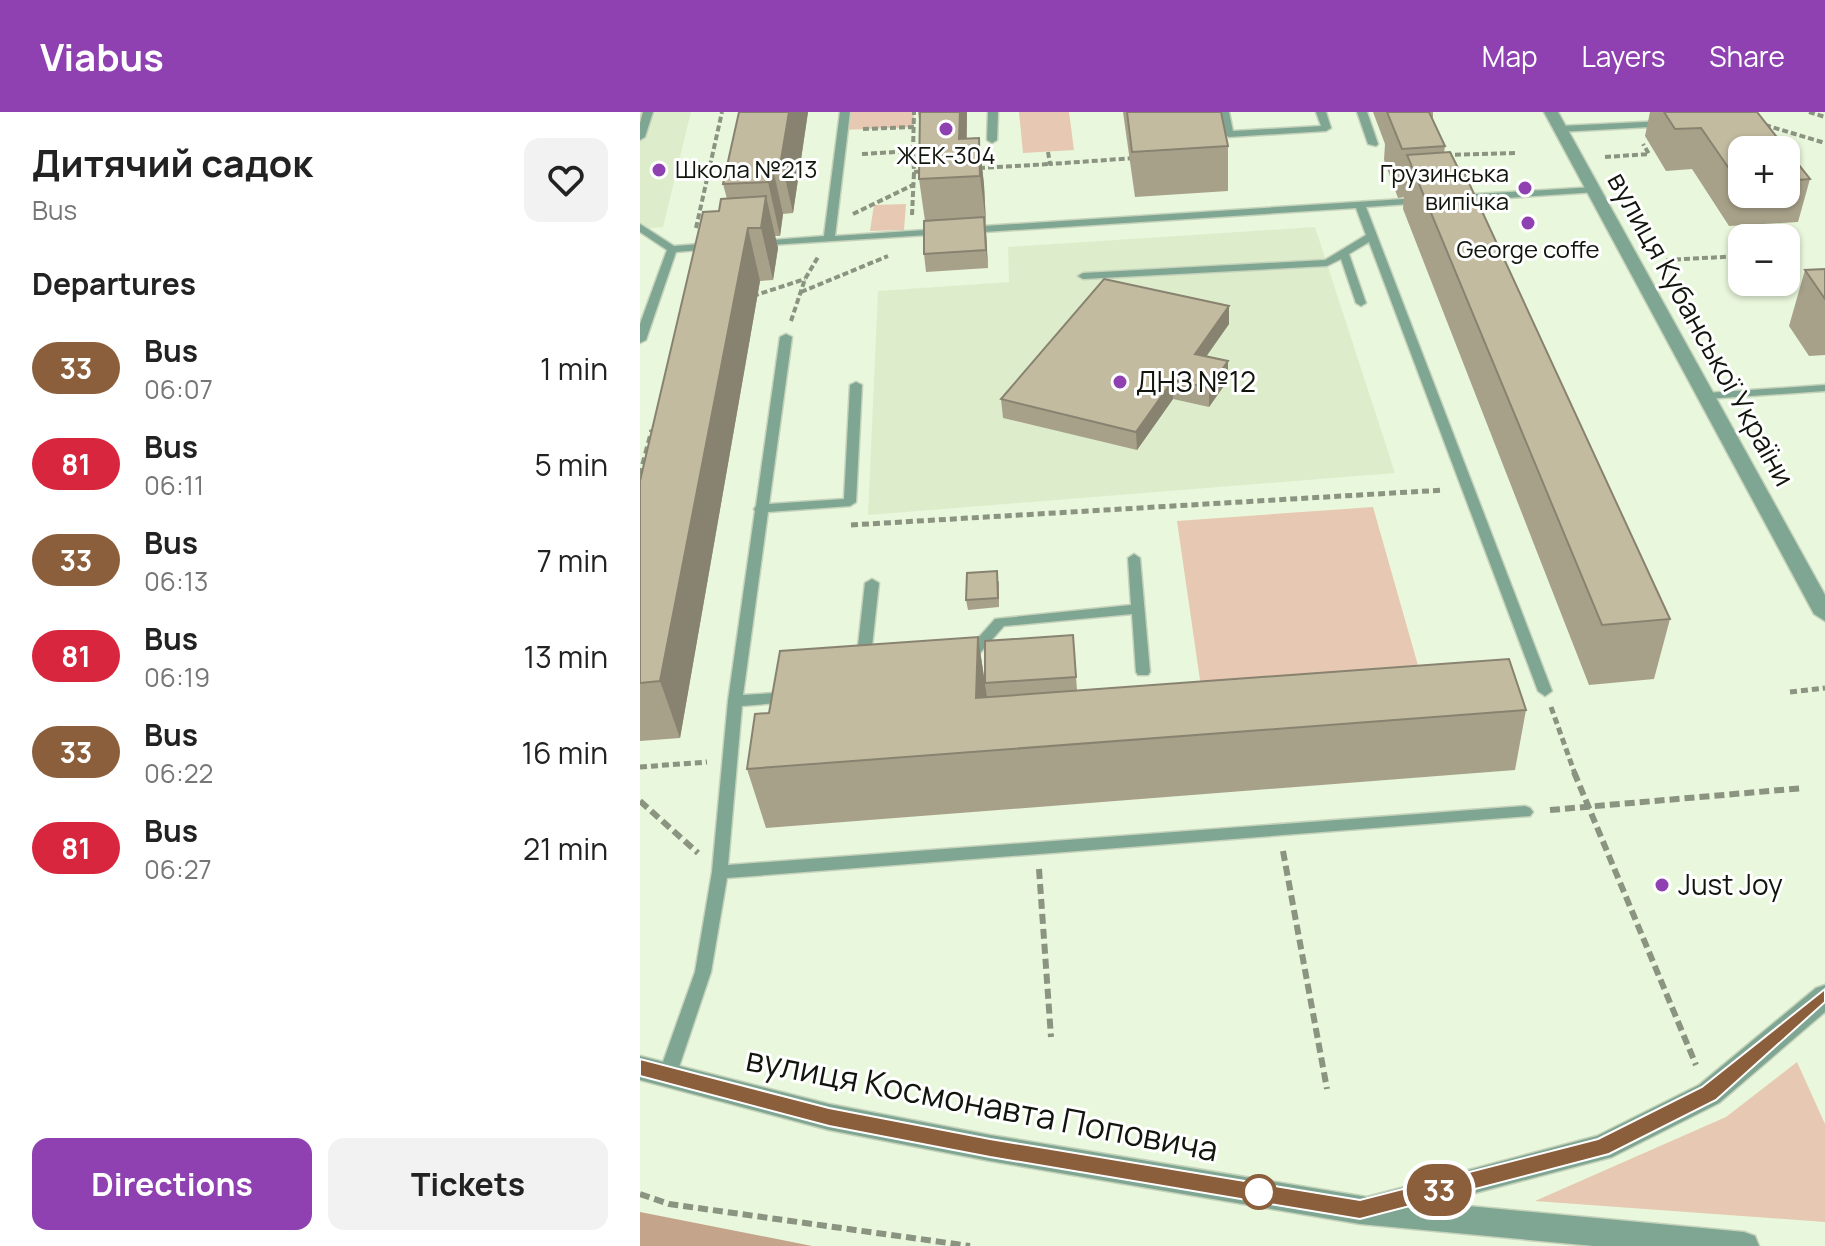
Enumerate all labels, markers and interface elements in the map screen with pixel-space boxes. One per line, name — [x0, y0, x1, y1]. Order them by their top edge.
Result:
text: Viabus — [40, 30, 164, 82]
text: Map — [1482, 37, 1538, 75]
text: Layers — [1582, 37, 1665, 75]
text: Share — [1709, 37, 1785, 75]
marker: ЖЕК-304 — [937, 120, 955, 138]
text: Дитячий садок — [32, 136, 313, 188]
map controls — [1728, 136, 1800, 296]
button: + — [1728, 136, 1800, 208]
button: heart — [524, 138, 608, 222]
place label: ЖЕК-304 — [896, 138, 996, 171]
place label: Школа №213 — [675, 152, 817, 185]
place label: Грузинська випічка — [1380, 156, 1509, 217]
marker: Школа №213 — [650, 161, 668, 179]
street label: вулиця Кубанської України — [1600, 165, 1804, 492]
marker: Грузинська випічка — [1516, 179, 1534, 197]
text: Bus — [32, 192, 77, 228]
marker: George coffe — [1519, 214, 1537, 232]
button: − — [1728, 224, 1800, 296]
place label: George coffe — [1457, 232, 1599, 265]
text: Departures — [32, 263, 196, 304]
text: Bus — [144, 330, 198, 371]
text: 1 min — [540, 348, 608, 389]
text: 33 — [60, 349, 92, 387]
place label: ДНЗ №12 — [1136, 362, 1256, 400]
text: 06:07 — [144, 371, 213, 407]
marker: ДНЗ №12 — [1111, 373, 1129, 391]
text: Bus — [144, 426, 198, 467]
text: 5 min — [534, 444, 608, 485]
text: 81 — [61, 445, 91, 483]
text: 06:11 — [144, 467, 204, 503]
text: Bus — [144, 522, 198, 563]
text: 7 min — [537, 540, 608, 581]
text: 33 — [60, 541, 92, 579]
text: 06:13 — [144, 563, 208, 599]
text: Bus — [144, 618, 198, 659]
text: 13 min — [523, 636, 608, 677]
text: 81 — [61, 637, 91, 675]
text: 06:19 — [144, 659, 210, 695]
text: Bus — [144, 714, 198, 755]
text: 16 min — [521, 732, 608, 773]
text: 33 — [60, 733, 92, 771]
text: 06:22 — [144, 755, 213, 791]
text: Bus — [144, 810, 198, 851]
text: 21 min — [523, 828, 608, 869]
text: 81 — [61, 829, 91, 867]
text: 06:27 — [144, 851, 212, 887]
place label: Just Joy — [1678, 865, 1783, 903]
marker: Just Joy — [1653, 876, 1671, 894]
street label: вулиця Космонавта Поповича — [742, 1035, 1222, 1171]
button: Directions — [32, 1138, 312, 1230]
button: Tickets — [328, 1138, 608, 1230]
line badge: 33 — [1403, 1164, 1475, 1216]
text: 33 — [1423, 1171, 1455, 1209]
unlabelled marker — [1242, 1175, 1276, 1209]

